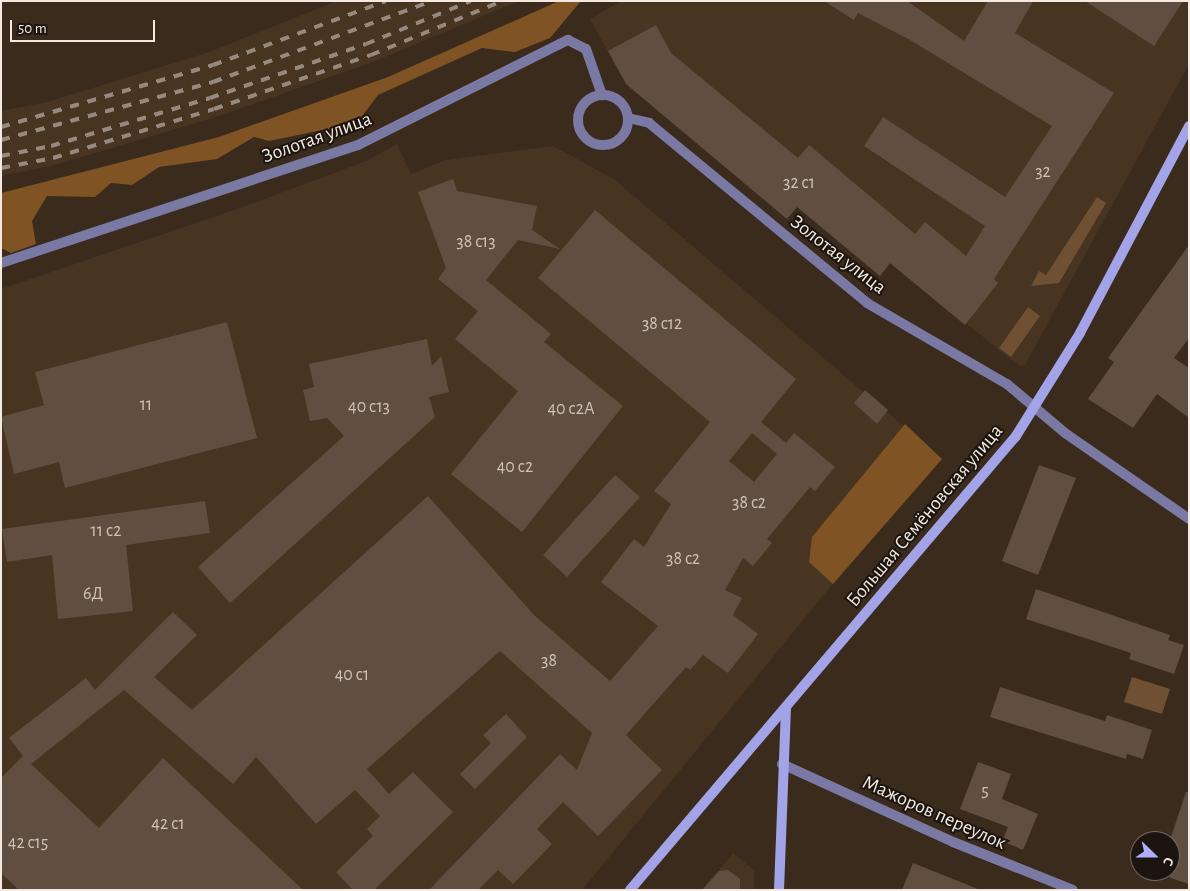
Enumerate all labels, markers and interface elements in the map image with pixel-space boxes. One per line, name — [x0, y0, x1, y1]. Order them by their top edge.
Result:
scale bar — [12, 10, 158, 42]
text: 50 m — [18, 21, 47, 36]
street label: Золотая улица — [259, 107, 375, 169]
house number: 32 — [1035, 161, 1051, 183]
house number: 32 с1 — [783, 172, 815, 194]
street label: Золотая улица — [785, 210, 891, 300]
house number: 38 c13 — [456, 231, 496, 253]
house number: 38 c12 — [642, 313, 682, 335]
house number: 11 — [140, 394, 152, 416]
house number: 40 с13 — [348, 396, 390, 418]
house number: 40 с2А — [547, 398, 595, 420]
street label: Большая Семёновская улица — [842, 420, 1008, 612]
house number: 40 с2 — [497, 456, 533, 478]
house number: 38 c2 — [732, 492, 766, 514]
house number: 11 с2 — [91, 520, 121, 542]
house number: 38 c2 — [666, 548, 700, 570]
house number: 6Д — [83, 583, 103, 605]
house number: 38 — [541, 650, 557, 672]
house number: 40 с1 — [335, 664, 369, 686]
street label: Мажоров переулок — [858, 771, 1010, 855]
house number: 5 — [981, 780, 989, 802]
house number: 42 с1 — [151, 813, 185, 835]
north arrow — [1130, 831, 1180, 881]
house number: 42 c15 — [8, 832, 48, 854]
text: С — [1160, 855, 1176, 867]

